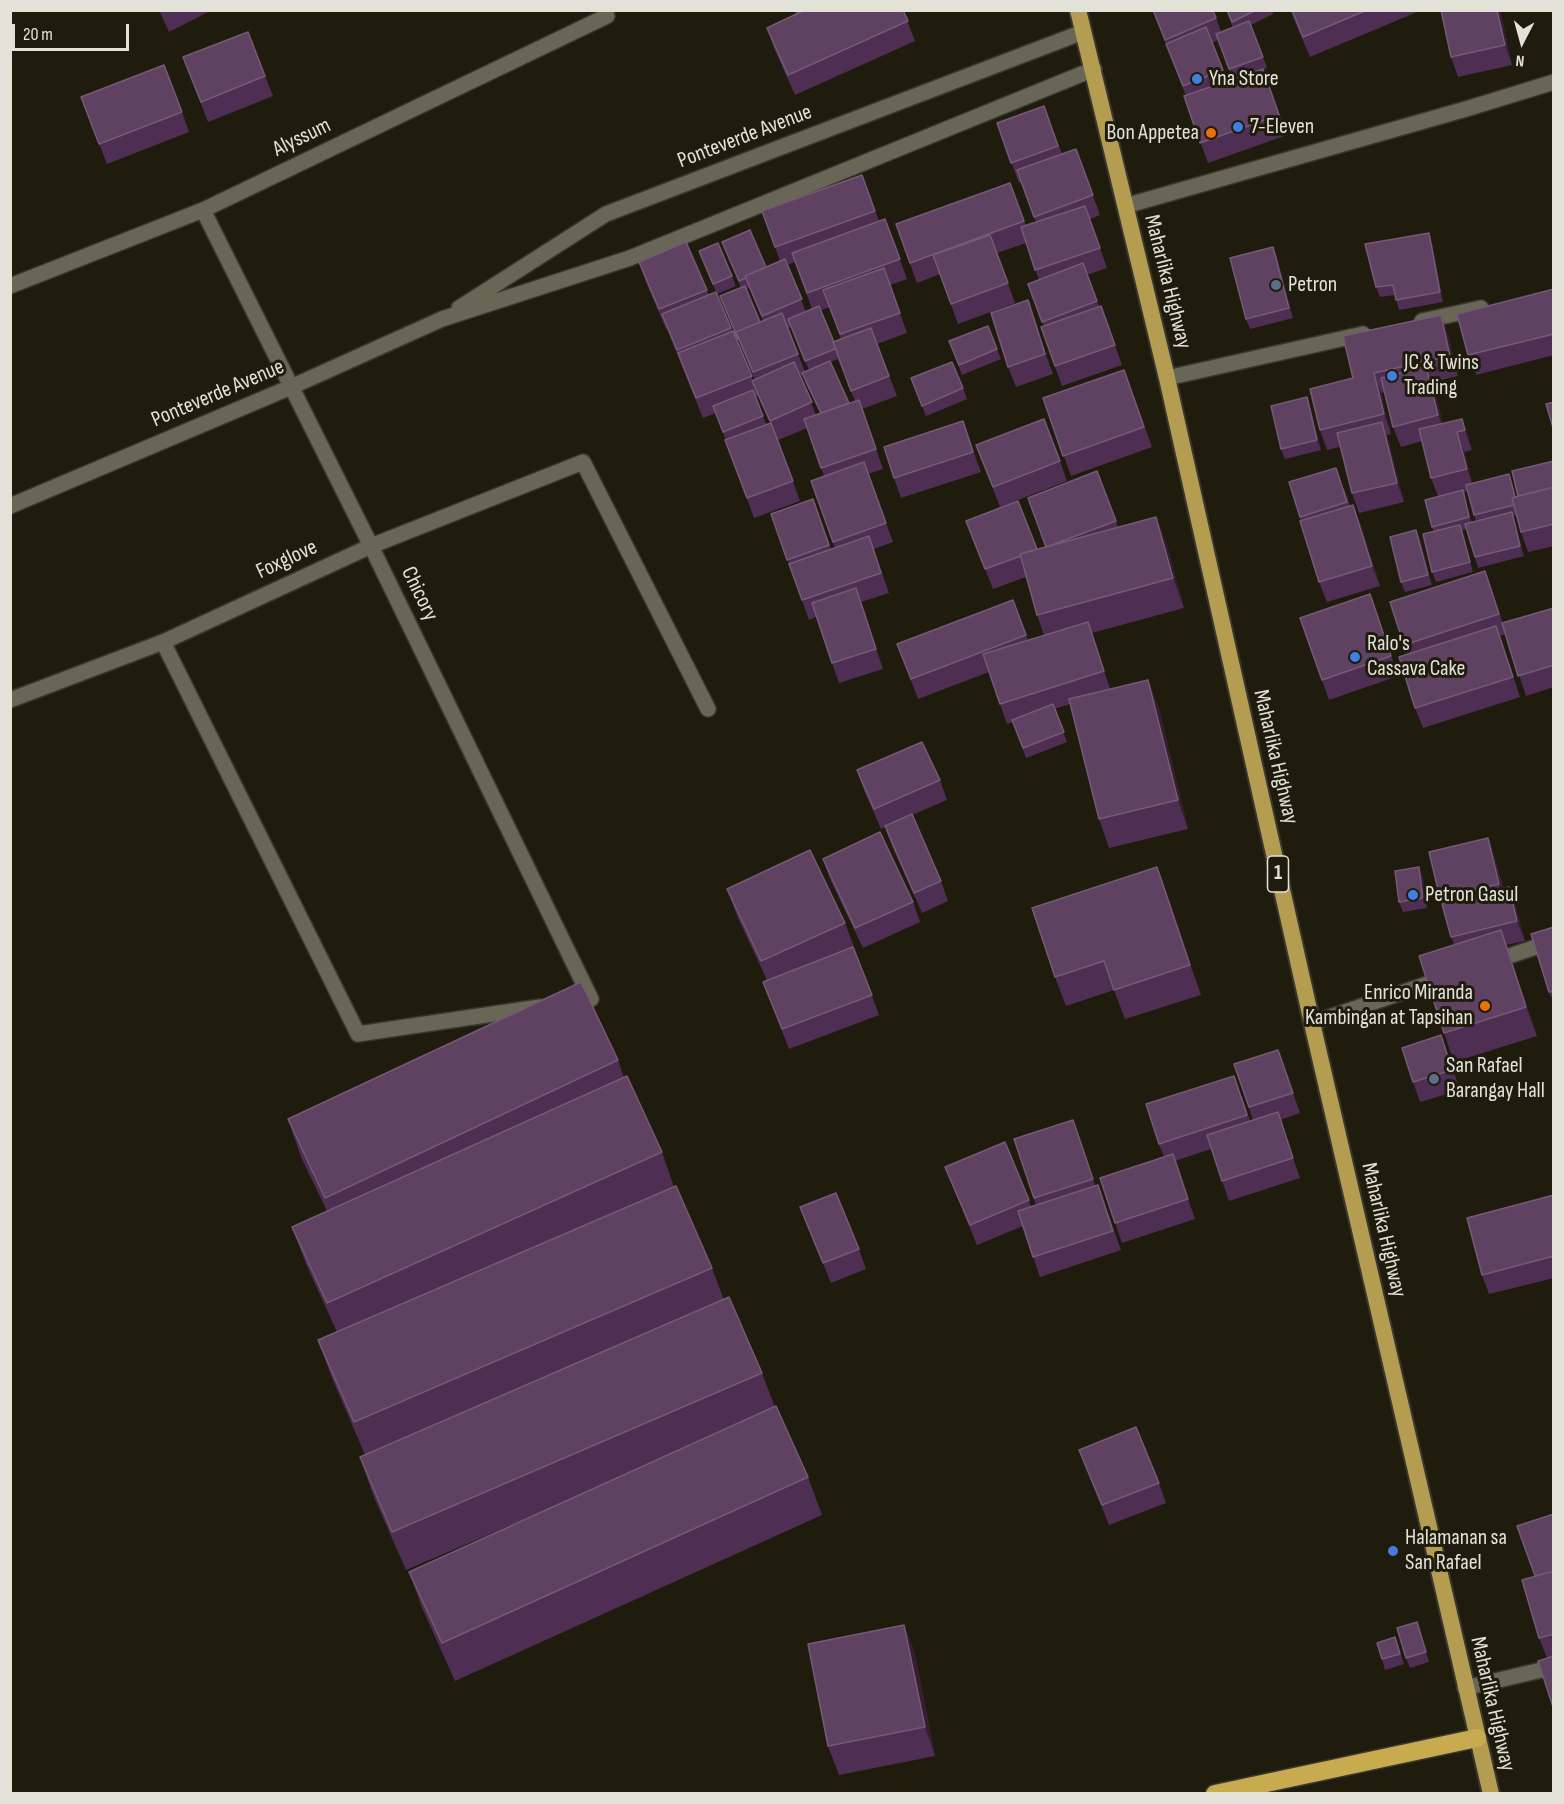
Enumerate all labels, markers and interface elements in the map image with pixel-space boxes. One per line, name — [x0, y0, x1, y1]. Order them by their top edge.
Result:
scale bar — [15, 12, 132, 50]
north arrow — [1492, 12, 1552, 72]
text: 20 m — [23, 24, 53, 45]
text: N — [1515, 51, 1525, 70]
place label: Yna Store — [1209, 66, 1279, 92]
marker: Yna Store — [1190, 72, 1204, 86]
street label: Ponteverde Avenue — [674, 99, 816, 175]
street label: Alyssum — [269, 113, 335, 163]
place label: 7-Eleven — [1250, 114, 1314, 140]
place label: Bon Appetea — [1106, 120, 1199, 146]
marker: 7-Eleven — [1231, 120, 1245, 134]
marker: Bon Appetea — [1204, 126, 1218, 140]
street label: Maharlika Highway — [1138, 212, 1196, 352]
place label: Petron — [1288, 272, 1337, 298]
marker: Petron — [1269, 278, 1283, 292]
place label: JC & Twins Trading — [1404, 350, 1479, 402]
street label: Ponteverde Avenue — [148, 354, 288, 434]
marker: JC & Twins Trading — [1385, 369, 1399, 383]
street label: Foxglove — [252, 534, 322, 586]
street label: Chicory — [395, 563, 443, 625]
place label: Ralo's Cassava Cake — [1367, 631, 1465, 682]
marker: Ralo's Cassava Cake — [1348, 650, 1362, 664]
street label: Maharlika Highway — [1247, 687, 1303, 827]
road number: 1 — [1268, 856, 1288, 892]
place label: Petron Gasul — [1425, 882, 1518, 908]
marker: Petron Gasul — [1406, 888, 1420, 902]
place label: Enrico Miranda Kambingan at Tapsihan — [1305, 980, 1473, 1032]
marker: Enrico Miranda Kambingan at Tapsihan — [1478, 999, 1492, 1013]
place label: San Rafael Barangay Hall — [1446, 1053, 1545, 1104]
marker: San Rafael Barangay Hall — [1427, 1072, 1441, 1086]
street label: Maharlika Highway — [1355, 1160, 1411, 1300]
place label: Halamanan sa San Rafael — [1405, 1525, 1507, 1576]
marker: Halamanan sa San Rafael — [1386, 1544, 1400, 1558]
street label: Maharlika Highway — [1464, 1634, 1520, 1774]

